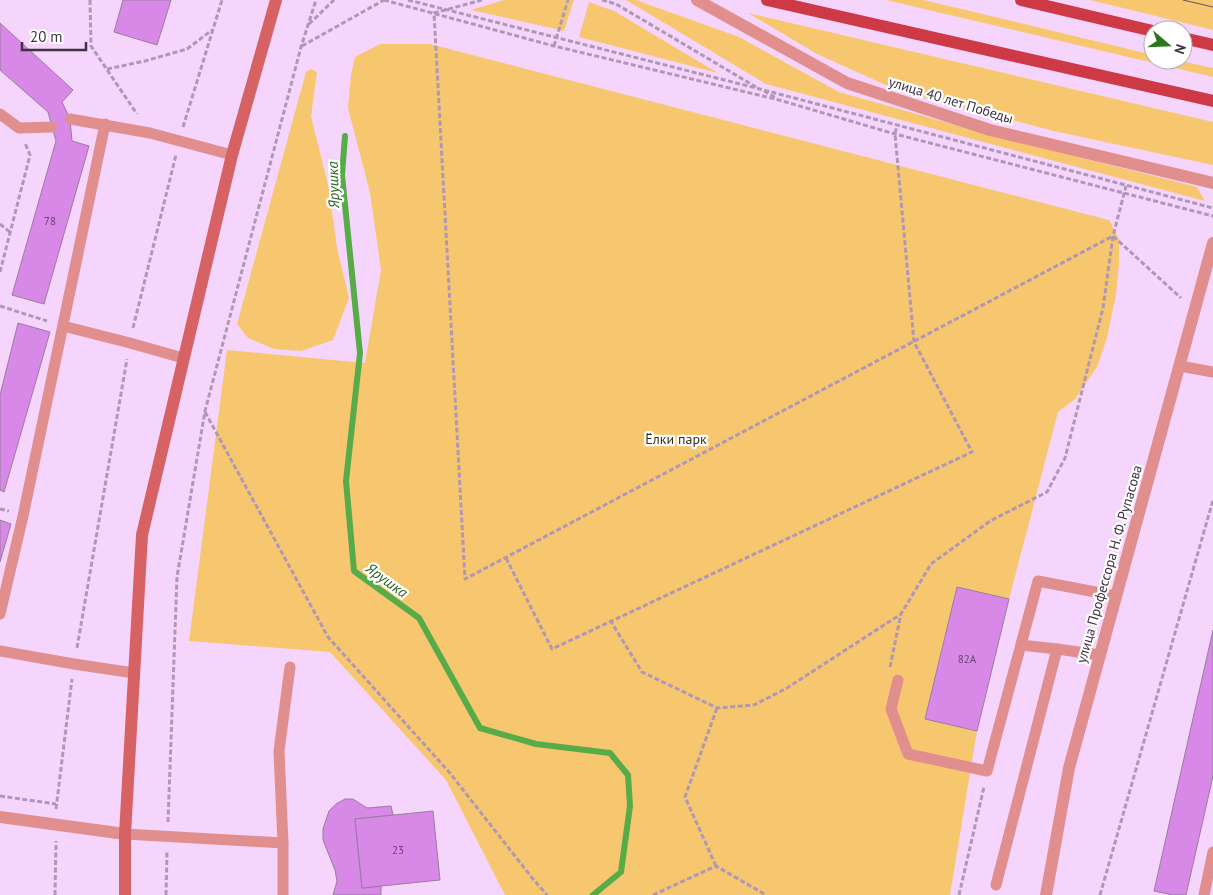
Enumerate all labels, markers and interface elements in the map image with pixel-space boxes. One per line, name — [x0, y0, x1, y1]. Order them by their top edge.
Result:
scale bar — [22, 20, 86, 52]
north arrow — [1143, 20, 1193, 70]
text: 20 m — [30, 27, 63, 46]
text: N — [1170, 42, 1190, 57]
street label: улица 40 лет Победы — [887, 72, 1015, 128]
water label: Ярушка — [323, 160, 343, 210]
house number: 78 — [44, 214, 56, 228]
park label: Ёлки парк — [645, 430, 707, 448]
street label: улица Профессора Н. Ф. Рупасова — [1072, 463, 1146, 665]
water label: Ярушка — [362, 558, 412, 602]
house number: 82А — [958, 652, 977, 666]
house number: 23 — [392, 843, 404, 857]

